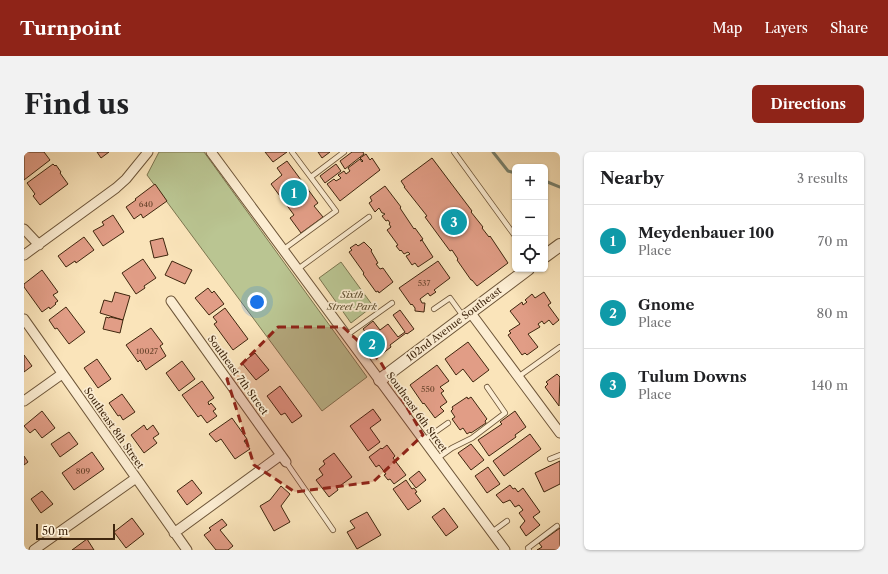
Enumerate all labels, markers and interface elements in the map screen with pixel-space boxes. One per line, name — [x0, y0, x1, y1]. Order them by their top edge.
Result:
text: Turnpoint — [20, 17, 121, 40]
text: Map — [712, 19, 742, 37]
text: Layers — [764, 19, 808, 37]
text: Share — [830, 19, 868, 37]
button: Directions — [752, 85, 864, 123]
text: Find us — [24, 87, 129, 121]
map controls — [512, 164, 548, 272]
button: + — [512, 164, 548, 200]
text: Nearby — [600, 168, 664, 188]
text: 3 results — [797, 170, 848, 186]
pin: 1 — [281, 178, 307, 208]
house number: 640 — [139, 199, 153, 209]
button: − — [512, 200, 548, 236]
pin: 3 — [441, 207, 467, 237]
text: Meydenbauer 100 — [638, 223, 774, 242]
text: 1 — [610, 233, 616, 249]
text: 70 m — [818, 233, 848, 249]
button: locate — [512, 236, 548, 272]
text: Place — [638, 242, 671, 258]
house number: 537 — [418, 278, 430, 288]
street label: 102nd Avenue Southeast — [404, 284, 505, 364]
park label: Sixth Street Park — [326, 288, 378, 313]
your location — [247, 292, 267, 312]
text: Gnome — [638, 295, 694, 314]
text: 2 — [609, 305, 617, 321]
text: 80 m — [816, 305, 848, 321]
text: Place — [638, 314, 671, 330]
pin: 2 — [359, 329, 385, 359]
street label: Southeast 7th Street — [205, 333, 271, 418]
house number: 10027 — [136, 346, 158, 356]
text: Tulum Downs — [638, 367, 747, 386]
street label: Southeast 6th Street — [383, 369, 451, 455]
text: 3 — [609, 377, 617, 393]
text: 140 m — [811, 377, 848, 393]
house number: 550 — [421, 384, 435, 394]
street label: Southeast 8th Street — [81, 385, 147, 471]
text: Place — [638, 386, 671, 402]
house number: 809 — [76, 466, 91, 476]
scale bar — [36, 522, 115, 541]
text: 50 m — [42, 524, 68, 538]

